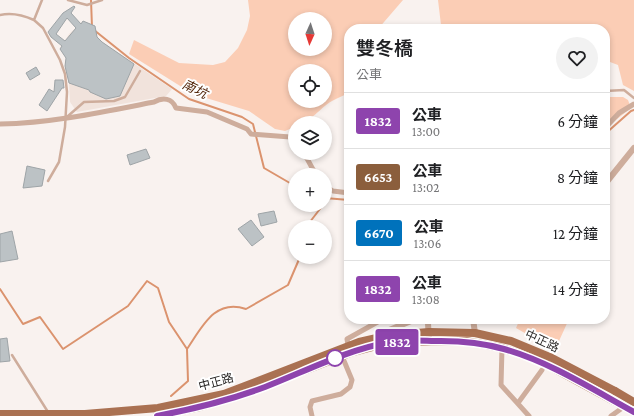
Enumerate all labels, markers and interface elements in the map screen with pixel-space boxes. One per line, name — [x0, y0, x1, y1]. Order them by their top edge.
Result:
north arrow — [288, 12, 332, 56]
map controls — [288, 12, 332, 264]
button: heart — [556, 37, 598, 79]
text: 雙冬橋 — [356, 38, 413, 59]
button: locate — [288, 64, 332, 108]
text: 公車 — [356, 67, 382, 82]
water label: 南坑 — [180, 77, 212, 102]
text: 公車 — [412, 107, 442, 123]
text: 1832 — [364, 113, 392, 129]
text: 6 分鐘 — [558, 114, 598, 130]
button: layers — [288, 116, 332, 160]
text: 13:00 — [412, 124, 440, 139]
text: 公車 — [412, 163, 442, 179]
button: + — [288, 168, 332, 212]
text: 6653 — [364, 169, 392, 185]
text: 8 分鐘 — [557, 170, 598, 186]
text: 13:02 — [412, 180, 439, 195]
text: 公車 — [414, 219, 444, 235]
button: − — [288, 220, 332, 264]
text: 6670 — [364, 225, 394, 241]
text: 12 分鐘 — [553, 226, 598, 242]
text: 13:06 — [414, 236, 441, 251]
text: 公車 — [412, 275, 442, 291]
text: 1832 — [364, 281, 392, 297]
text: 14 分鐘 — [553, 282, 598, 298]
text: 13:08 — [412, 292, 440, 307]
street label: 中正路 — [523, 327, 561, 355]
line badge: 1832 — [369, 329, 425, 355]
text: 1832 — [383, 334, 411, 350]
unlabelled marker — [326, 349, 344, 367]
street label: 中正路 — [197, 371, 235, 393]

